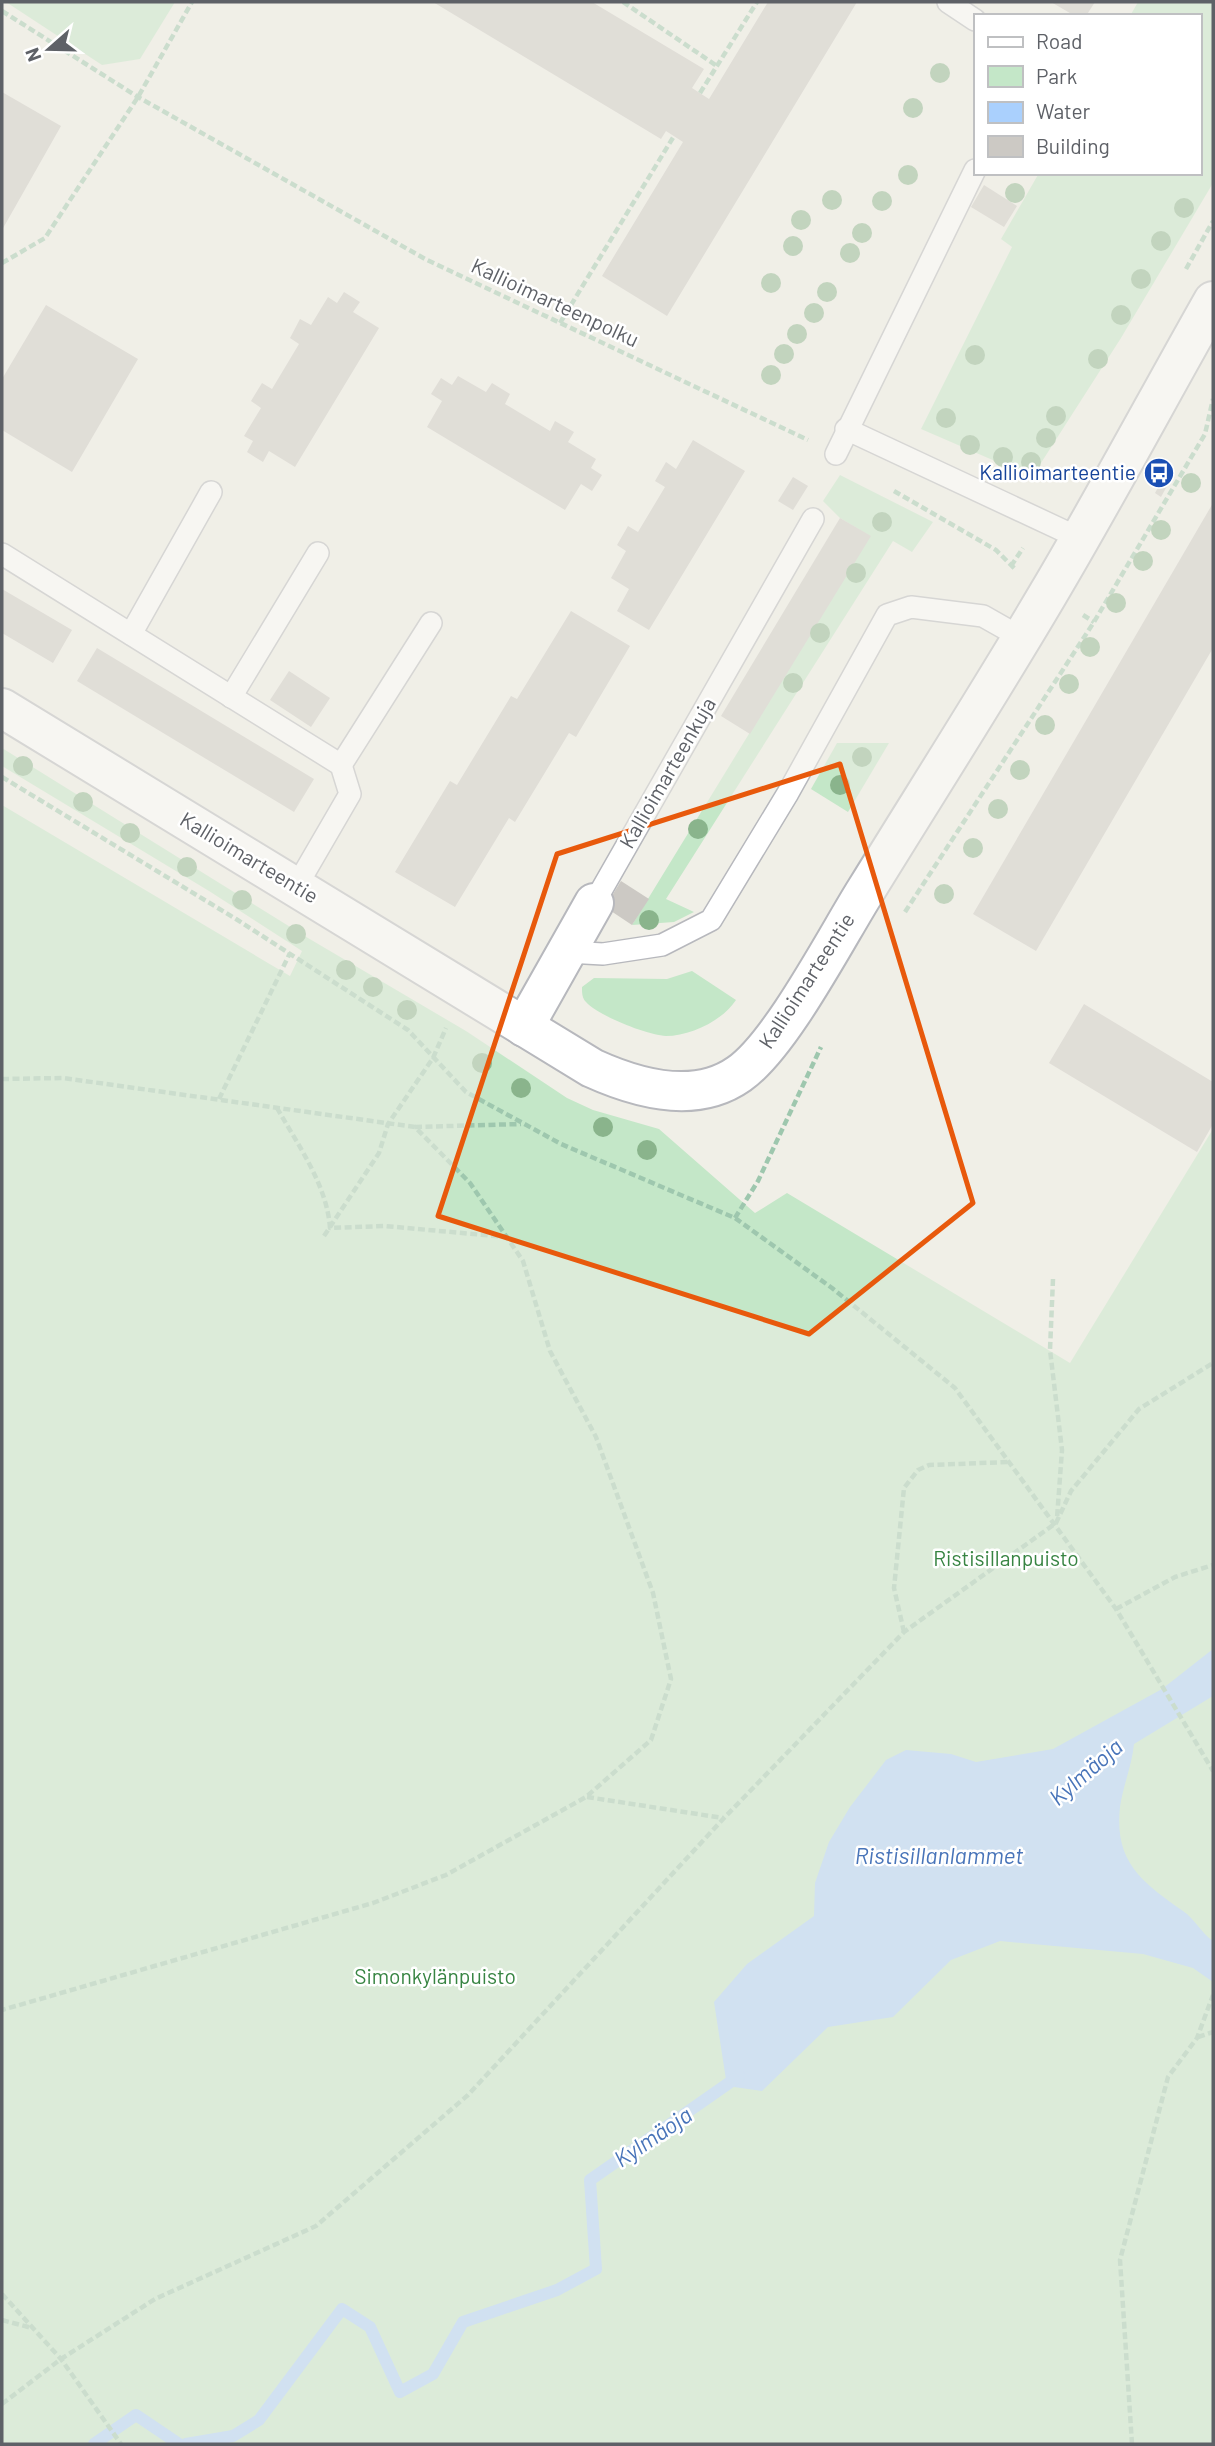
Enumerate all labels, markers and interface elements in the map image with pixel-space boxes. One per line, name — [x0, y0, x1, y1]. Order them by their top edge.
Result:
north arrow — [14, 14, 84, 84]
legend — [974, 14, 1201, 175]
text: Road — [1036, 28, 1082, 53]
text: N — [20, 45, 46, 65]
text: Park — [1036, 63, 1077, 88]
text: Water — [1036, 98, 1091, 123]
text: Building — [1036, 133, 1110, 158]
street label: Kallioimarteenpolku — [468, 252, 643, 351]
bus stop icon: Kallioimarteentie — [1142, 456, 1176, 490]
place label: Kallioimarteentie — [979, 459, 1136, 484]
street label: Kallioimarteenkuja — [613, 692, 720, 852]
street label: Kallioimarteentie — [176, 806, 323, 908]
street label: Kallioimarteentie — [753, 908, 859, 1053]
park label: Ristisillanpuisto — [933, 1545, 1079, 1570]
water label: Kylmäoja — [1043, 1732, 1128, 1811]
water label: Ristisillanlammet — [855, 1841, 1023, 1869]
park label: Simonkylänpuisto — [354, 1963, 516, 1988]
water label: Kylmäoja — [608, 2100, 697, 2172]

